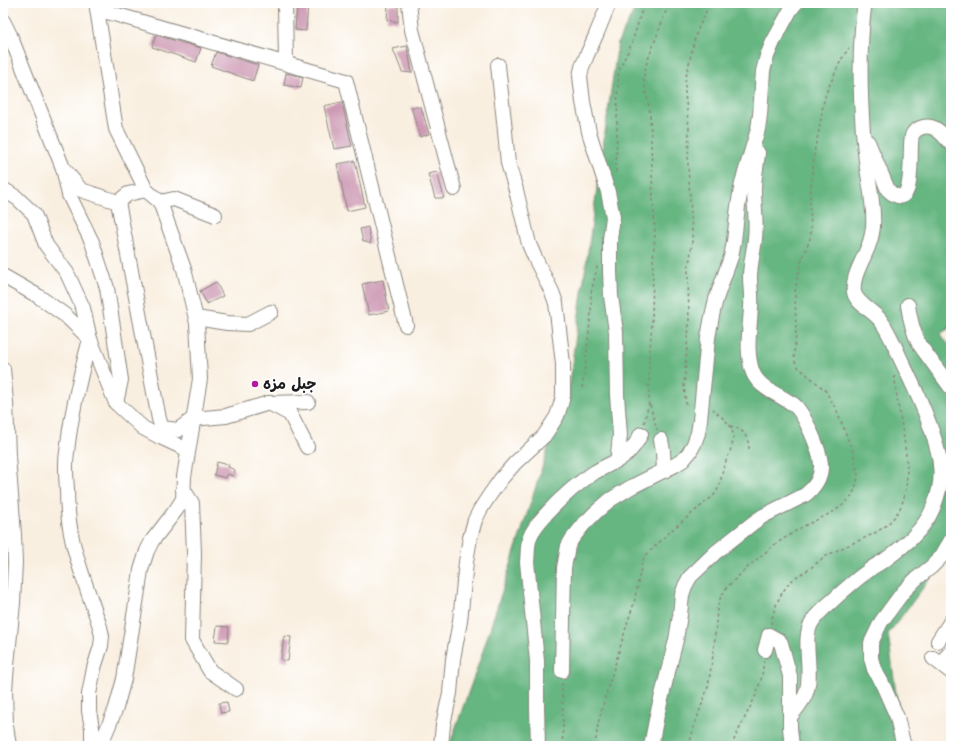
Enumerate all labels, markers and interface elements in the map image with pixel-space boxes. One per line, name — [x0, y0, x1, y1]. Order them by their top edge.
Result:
place label: جبل مزه — [263, 374, 316, 394]
marker: جبل مزه — [250, 379, 260, 389]

